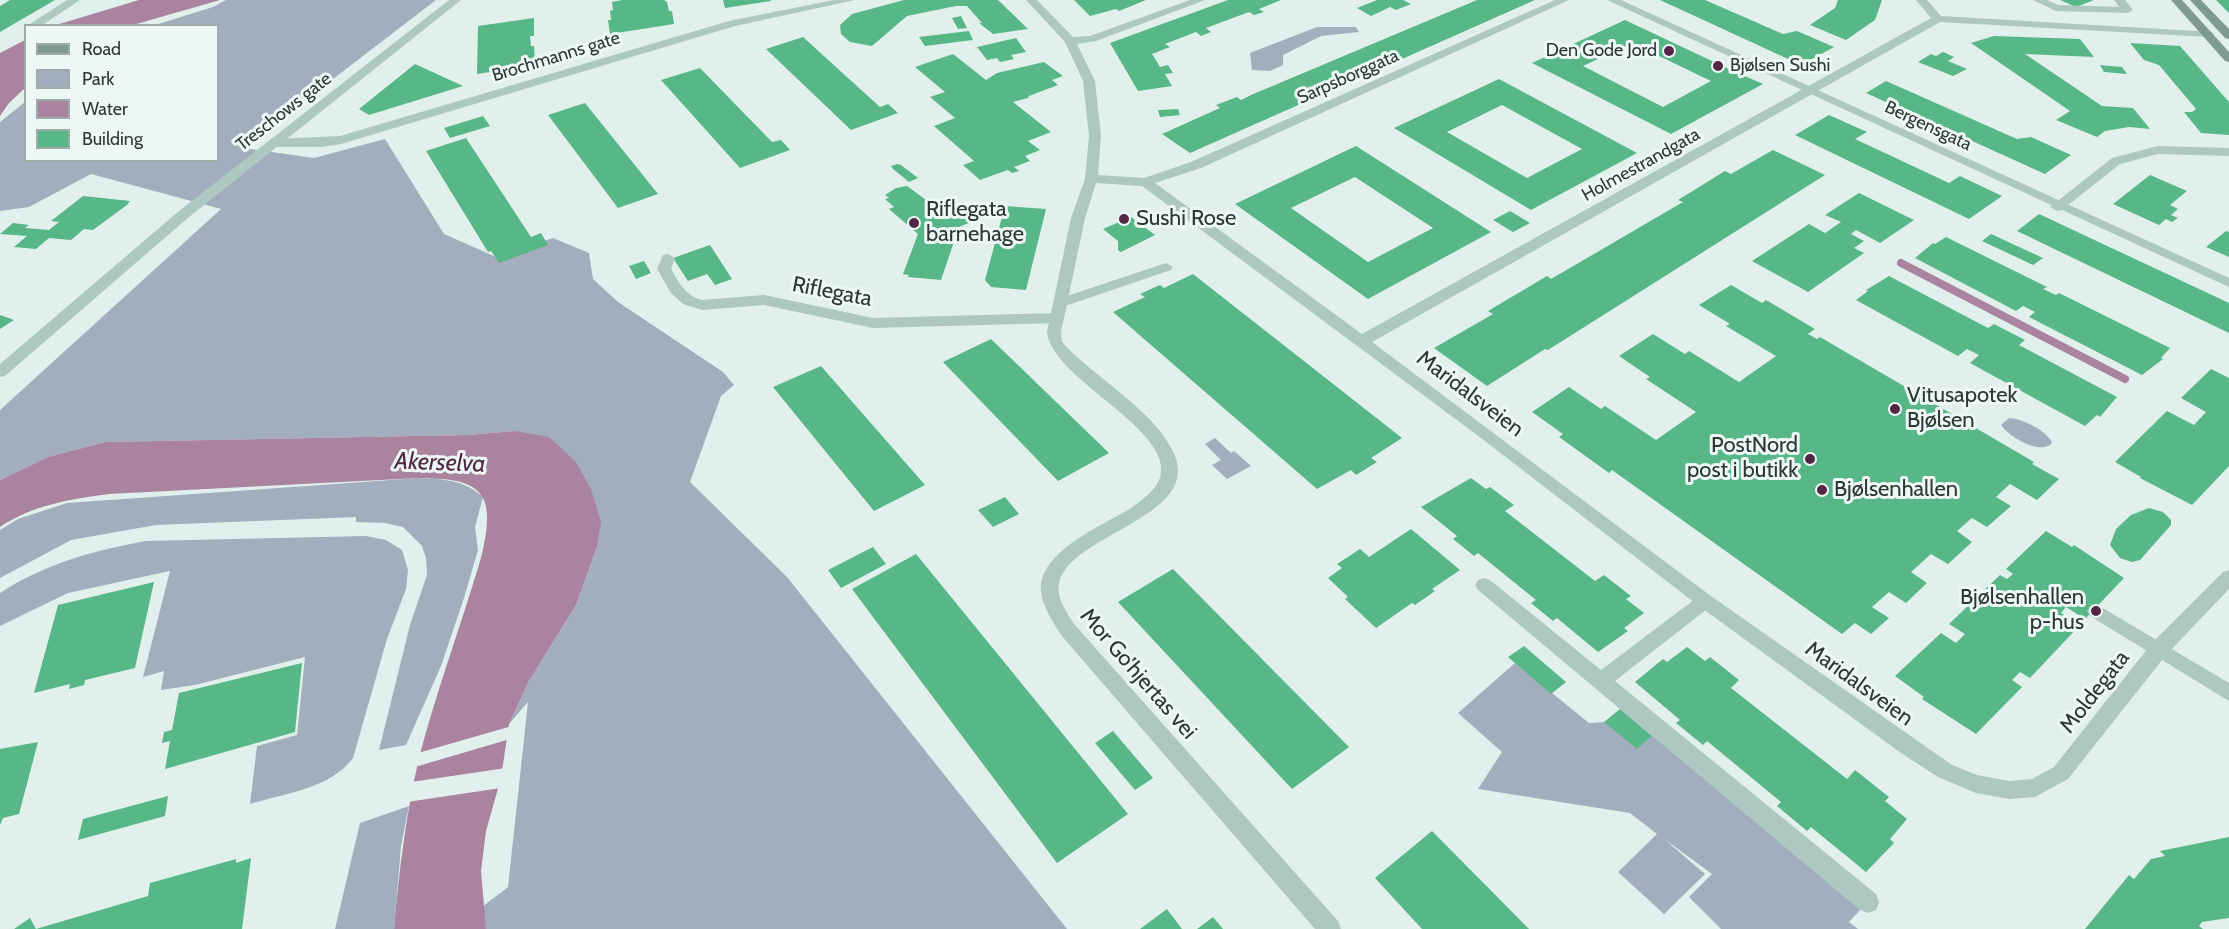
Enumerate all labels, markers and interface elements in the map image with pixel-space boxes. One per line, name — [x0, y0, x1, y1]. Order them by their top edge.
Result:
legend — [24, 24, 219, 162]
street label: Brochmanns gate — [489, 27, 623, 87]
text: Road — [82, 38, 121, 60]
place label: Den Gode Jord — [1546, 40, 1657, 62]
marker: Den Gode Jord — [1662, 44, 1676, 58]
street label: Sarpsborggata — [1294, 45, 1402, 109]
place label: Bjølsen Sushi — [1730, 55, 1830, 77]
marker: Bjølsen Sushi — [1711, 59, 1725, 73]
text: Park — [82, 68, 114, 90]
street label: Treschows gate — [232, 68, 336, 156]
street label: Bergensgata — [1881, 96, 1975, 156]
text: Water — [82, 98, 128, 120]
street label: Holmestrandgata — [1578, 124, 1704, 206]
text: Building — [82, 128, 143, 150]
place label: Riflegata barnehage — [926, 197, 1024, 248]
place label: Sushi Rose — [1136, 206, 1236, 232]
marker: Sushi Rose — [1117, 212, 1131, 226]
marker: Riflegata barnehage — [907, 216, 921, 230]
street label: Riflegata — [790, 271, 874, 313]
street label: Maridalsveien — [1411, 345, 1529, 443]
place label: Vitusapotek Bjølsen — [1907, 383, 2017, 434]
marker: Vitusapotek Bjølsen — [1888, 402, 1902, 416]
place label: PostNord post i butikk — [1687, 433, 1798, 484]
water label: Akerselva — [394, 447, 486, 479]
marker: PostNord post i butikk — [1803, 452, 1817, 466]
place label: Bjølsenhallen — [1834, 477, 1958, 503]
marker: Bjølsenhallen — [1815, 483, 1829, 497]
place label: Bjølsenhallen p-hus — [1960, 585, 2084, 636]
street label: Mor Go’hjertas vei — [1074, 603, 1202, 745]
marker: Bjølsenhallen p-hus — [2089, 604, 2103, 618]
street label: Maridalsveien — [1800, 636, 1918, 732]
street label: Moldegata — [2055, 645, 2135, 739]

